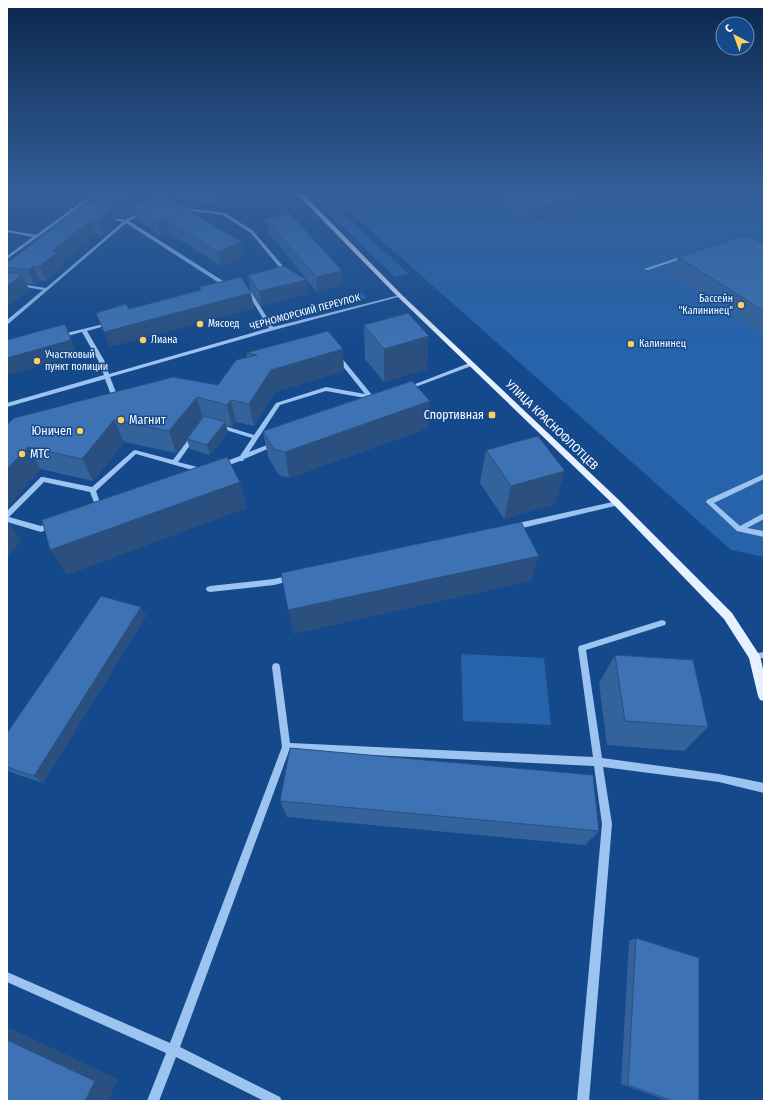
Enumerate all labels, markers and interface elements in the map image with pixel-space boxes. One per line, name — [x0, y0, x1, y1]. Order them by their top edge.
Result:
north arrow — [715, 16, 755, 56]
text: С — [722, 22, 735, 36]
street label: ЧЕРНОМОРСКИЙ ПЕРЕУЛОК — [248, 290, 362, 333]
place label: Бассейн "Калининец" — [679, 293, 733, 317]
marker: Бассейн "Калининец" — [736, 300, 746, 310]
place label: Мясоед — [208, 318, 239, 330]
marker: Мясоед — [195, 319, 205, 329]
place label: Лиана — [151, 334, 177, 346]
marker: Лиана — [138, 335, 148, 345]
place label: Калининец — [639, 338, 687, 350]
marker: Калининец — [626, 339, 636, 349]
place label: Участковый пункт полиции — [44, 349, 108, 373]
marker: Участковый пункт полиции — [32, 356, 42, 366]
street label: УЛИЦА КРАСНОФЛОТЦЕВ — [502, 377, 601, 473]
place label: Спортивная — [424, 408, 484, 422]
marker: Спортивная — [487, 410, 497, 420]
place label: Магнит — [129, 413, 166, 427]
marker: Магнит — [116, 415, 126, 425]
place label: Юничел — [31, 424, 72, 438]
marker: Юничел — [75, 426, 85, 436]
place label: МТС — [30, 447, 50, 461]
marker: МТС — [17, 449, 27, 459]

